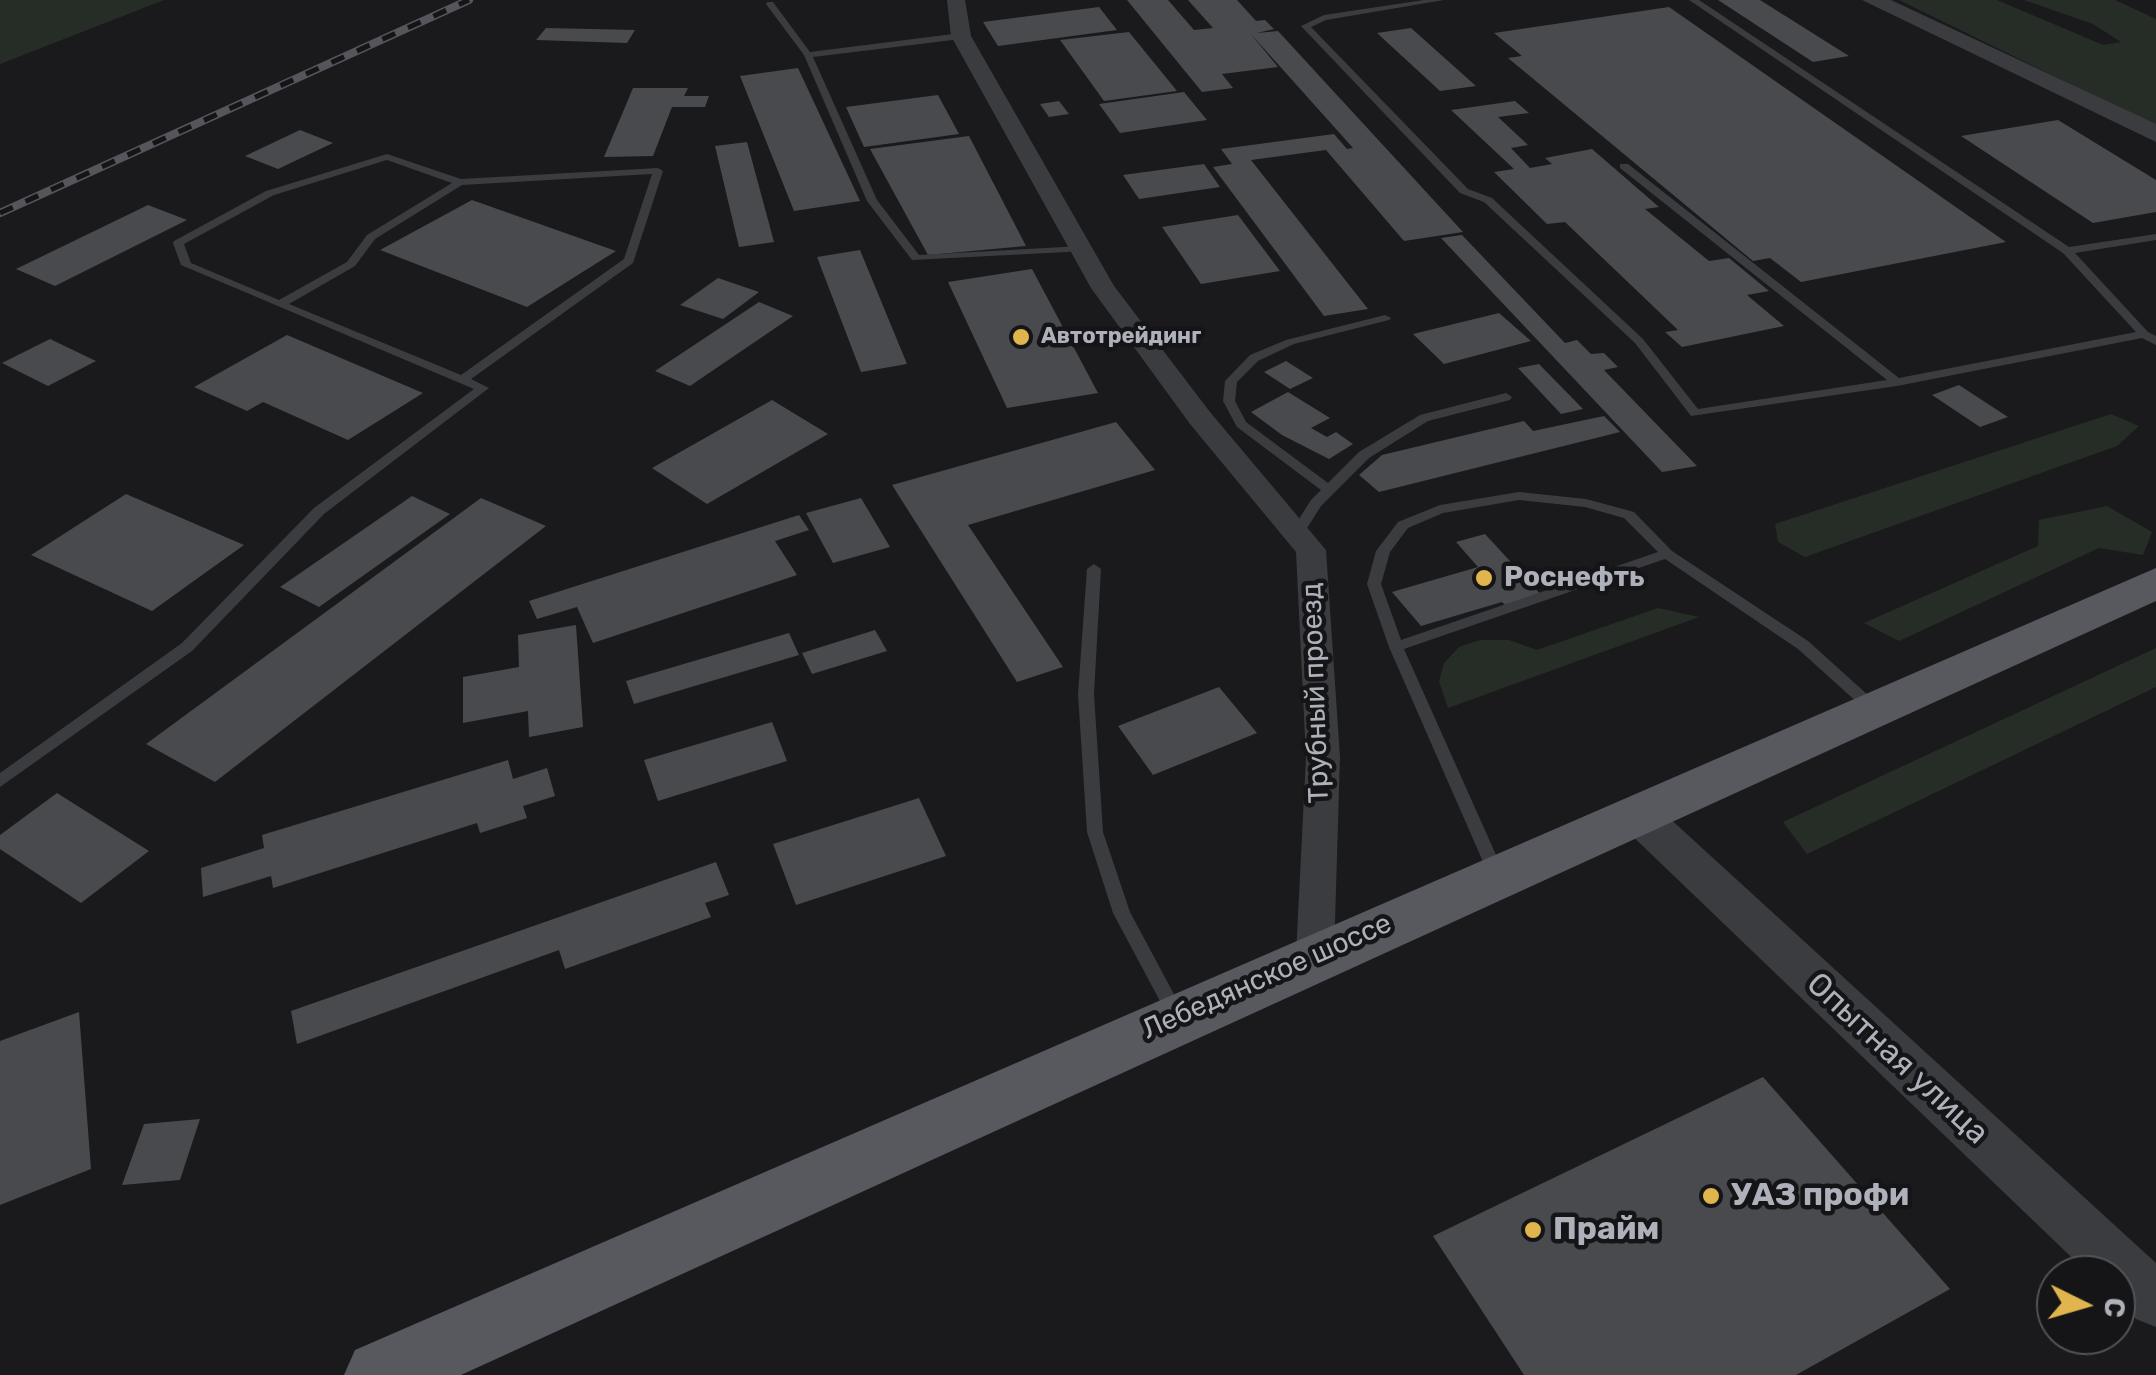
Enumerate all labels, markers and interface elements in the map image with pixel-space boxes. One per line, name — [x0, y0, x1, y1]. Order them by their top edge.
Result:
place label: Автотрейдинг — [1041, 324, 1201, 350]
marker: Автотрейдинг — [1010, 326, 1032, 348]
place label: Роснефть — [1504, 561, 1645, 595]
marker: Роснефть — [1473, 567, 1495, 589]
street label: Трубный проезд — [1295, 582, 1337, 804]
street label: Лебедянское шоссе — [1137, 907, 1397, 1047]
street label: Опытная улица — [1798, 965, 1996, 1153]
place label: УАЗ профи — [1731, 1177, 1909, 1215]
marker: УАЗ профи — [1700, 1185, 1722, 1207]
place label: Прайм — [1553, 1211, 1659, 1249]
marker: Прайм — [1522, 1219, 1544, 1241]
north arrow — [2036, 1255, 2136, 1355]
text: С — [2097, 1296, 2132, 1319]

